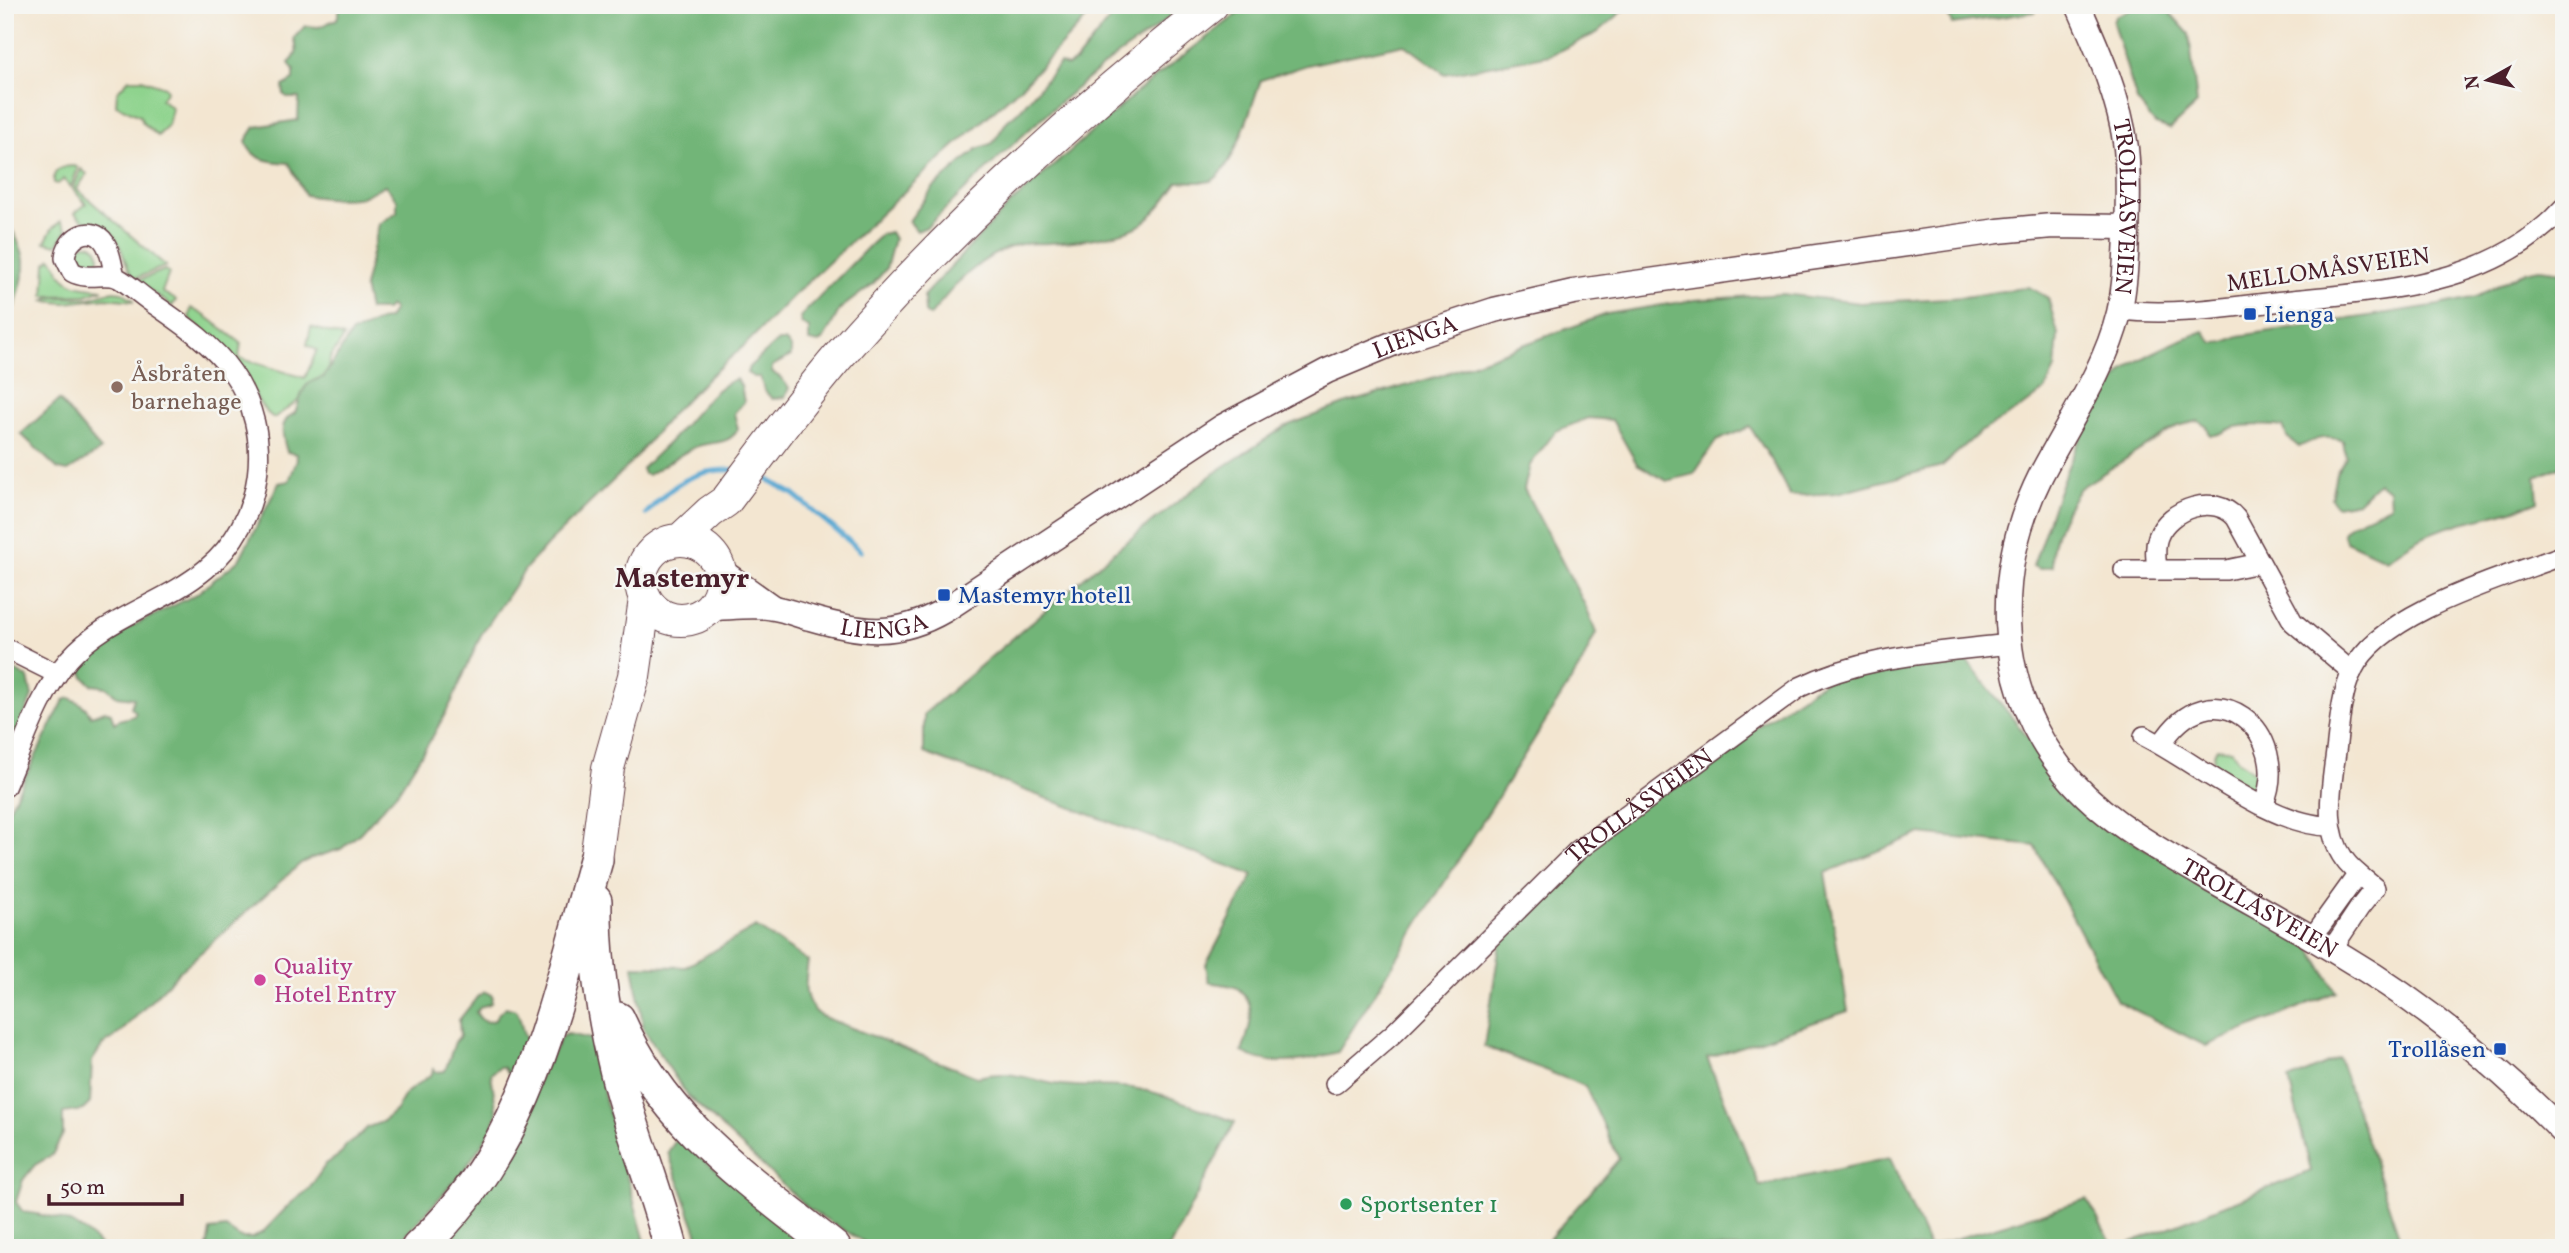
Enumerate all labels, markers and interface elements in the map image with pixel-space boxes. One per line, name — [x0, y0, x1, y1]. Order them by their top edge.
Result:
north arrow — [2454, 46, 2524, 116]
text: N — [2459, 73, 2487, 91]
street label: TROLLÅSVEIEN — [2102, 116, 2143, 296]
street label: MELLOMÅSVEIEN — [2224, 240, 2432, 302]
place label: Lienga — [2264, 299, 2335, 333]
marker: Lienga — [2242, 306, 2258, 322]
street label: LIENGA — [1368, 308, 1462, 369]
place label: Åsbråten barnehage — [131, 358, 242, 420]
marker: Åsbråten barnehage — [109, 379, 125, 395]
district label: Mastemyr — [615, 560, 749, 599]
place label: Mastemyr hotell — [958, 580, 1131, 614]
marker: Mastemyr hotell — [936, 587, 952, 603]
street label: LIENGA — [837, 606, 933, 649]
street label: TROLLÅSVEIEN — [1559, 741, 1721, 872]
street label: TROLLÅSVEIEN — [2174, 851, 2343, 968]
place label: Quality Hotel Entry — [274, 951, 397, 1013]
marker: Quality Hotel Entry — [252, 972, 268, 988]
place label: Trollåsen — [2388, 1034, 2486, 1068]
marker: Trollåsen — [2492, 1041, 2508, 1057]
scale bar — [49, 1162, 182, 1206]
text: 50 m — [60, 1174, 105, 1203]
place label: Sportsenter 1 — [1360, 1189, 1498, 1223]
marker: Sportsenter 1 — [1338, 1196, 1354, 1212]

